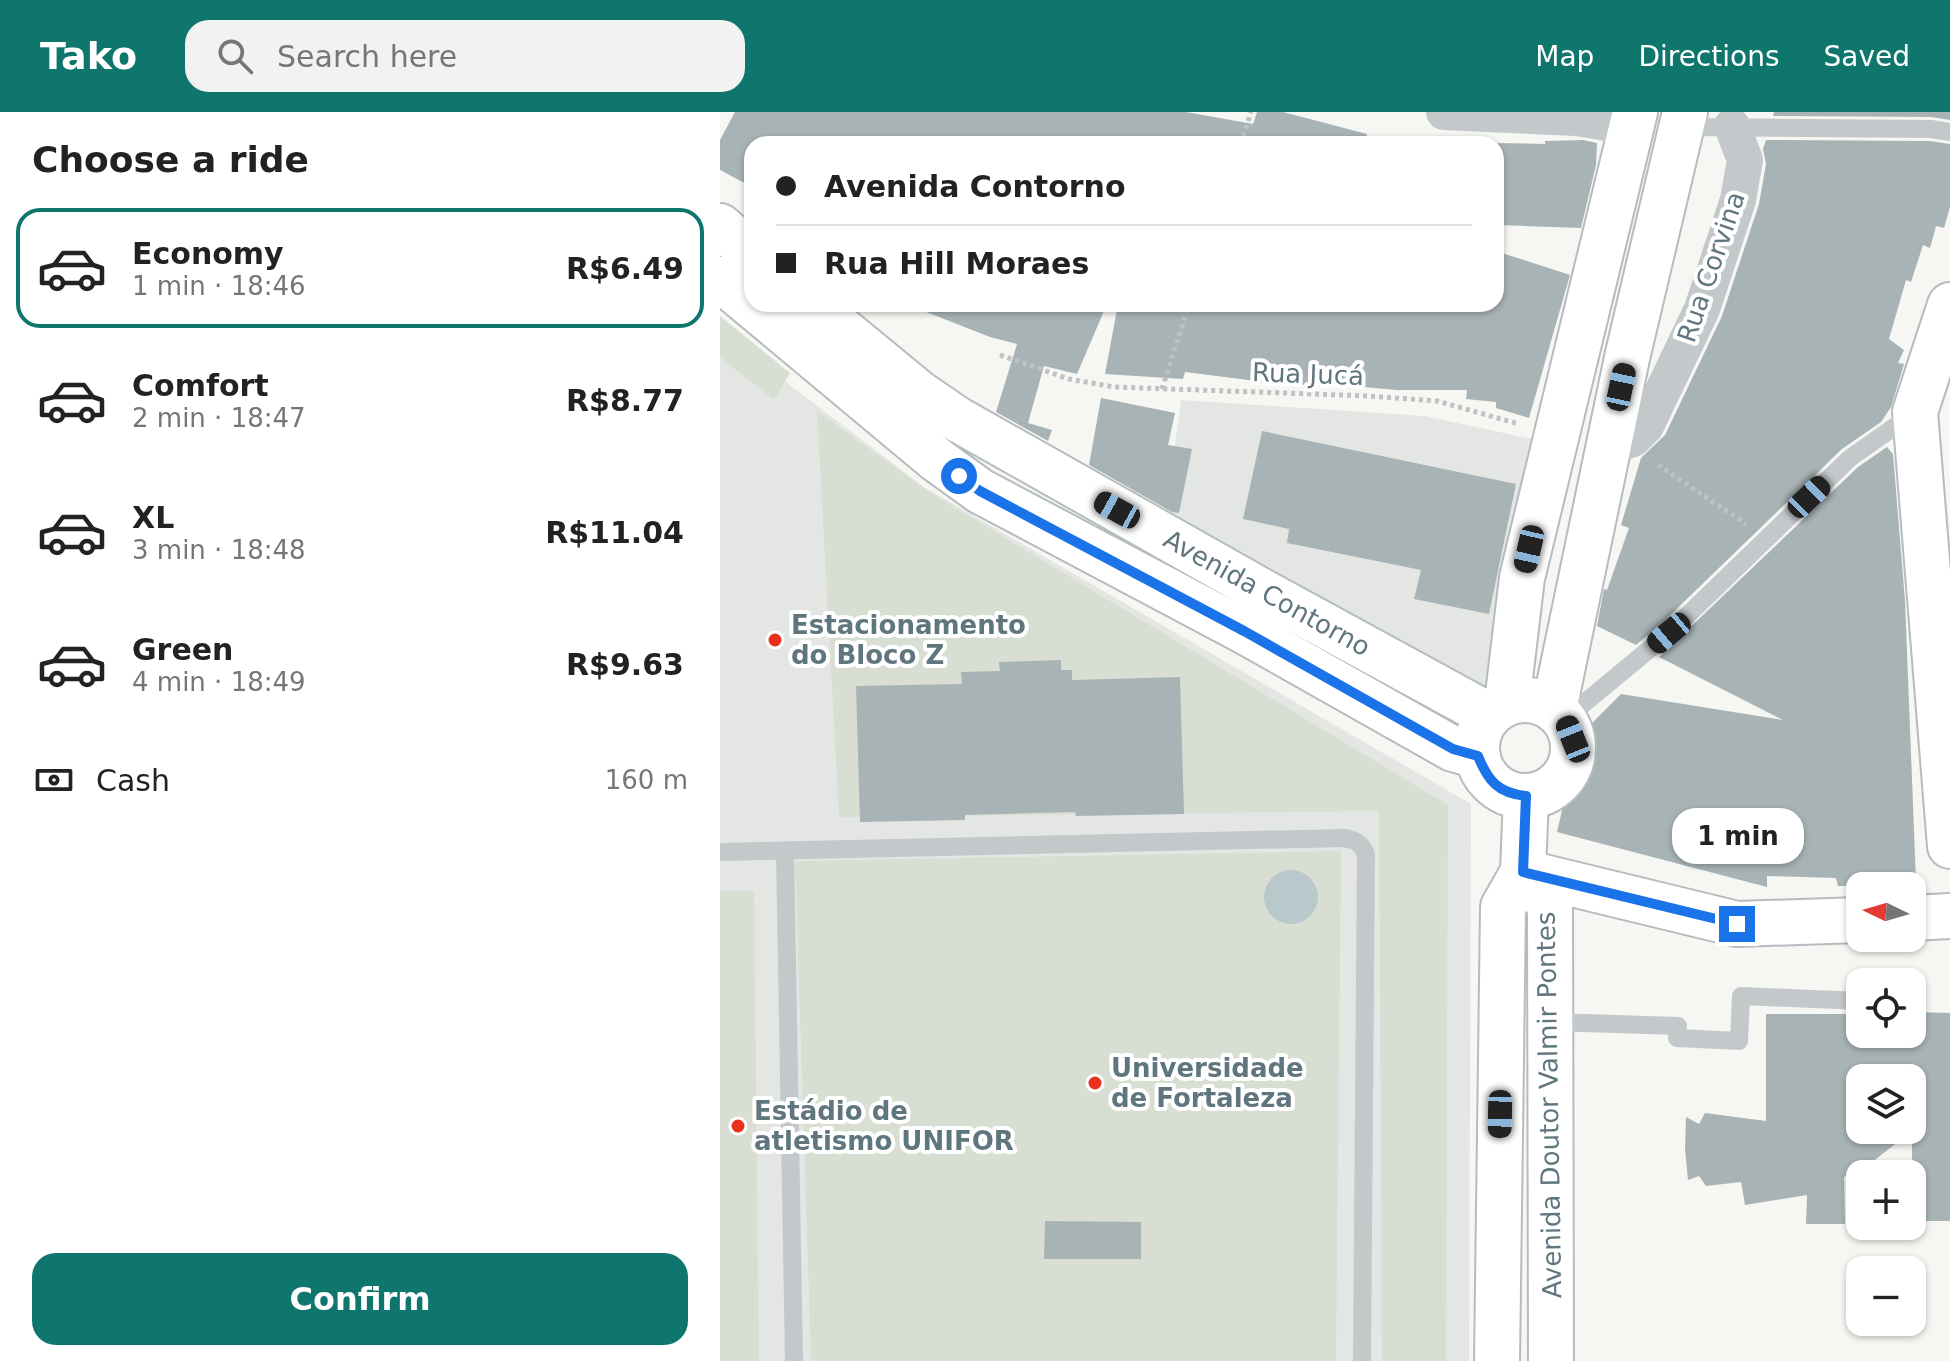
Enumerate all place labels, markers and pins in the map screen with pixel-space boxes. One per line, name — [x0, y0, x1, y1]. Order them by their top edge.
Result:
place label: Estacionamento do Bloco Z — [791, 610, 1026, 670]
marker: Estacionamento do Bloco Z — [766, 631, 784, 649]
place label: Universidade de Fortaleza — [1111, 1053, 1304, 1113]
marker: Universidade de Fortaleza — [1086, 1074, 1104, 1092]
place label: Estádio de atletismo UNIFOR — [754, 1096, 1014, 1156]
marker: Estádio de atletismo UNIFOR — [729, 1117, 747, 1135]

